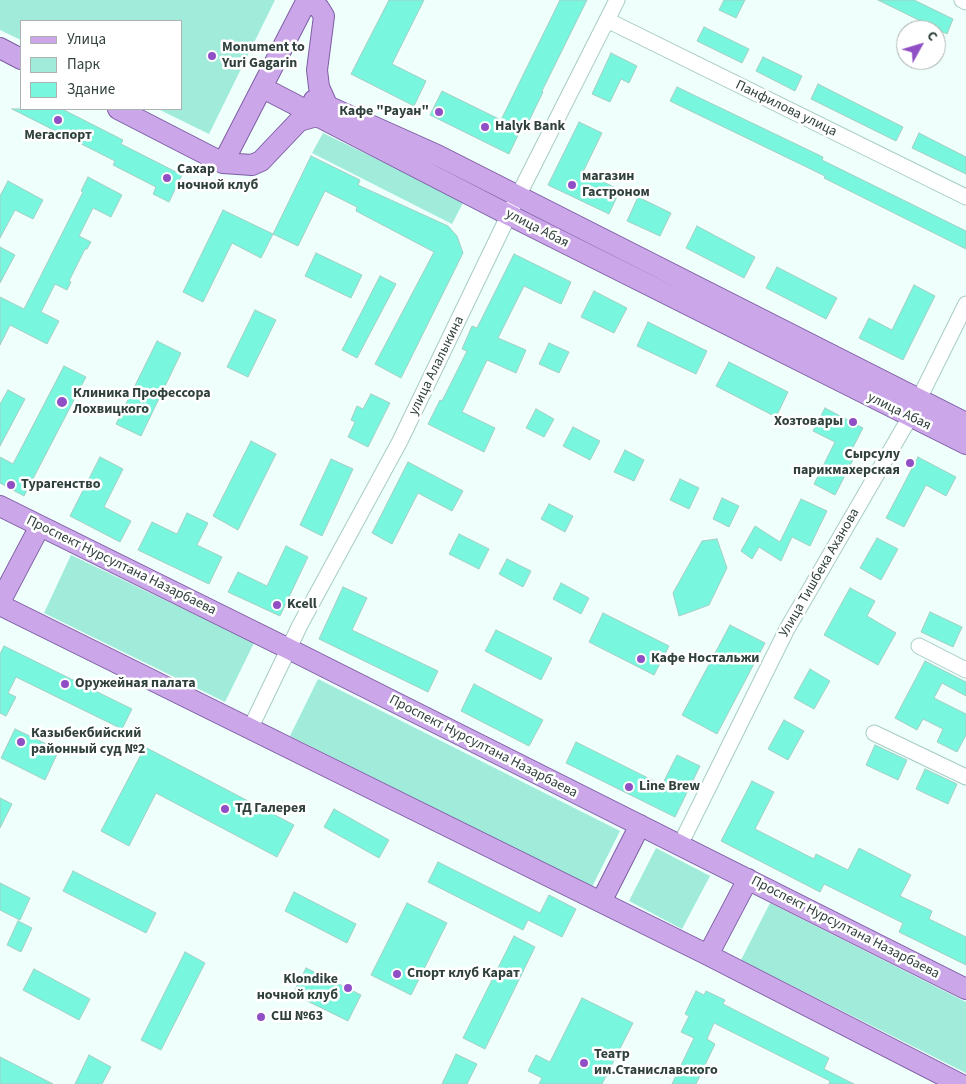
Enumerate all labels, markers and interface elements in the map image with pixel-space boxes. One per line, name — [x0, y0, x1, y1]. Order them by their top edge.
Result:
legend — [20, 20, 182, 110]
north arrow — [896, 20, 946, 70]
text: С — [922, 27, 942, 46]
text: Улица — [67, 29, 106, 50]
place label: Monument to Yuri Gagarin — [222, 40, 305, 72]
marker: Monument to Yuri Gagarin — [206, 50, 218, 62]
text: Парк — [67, 54, 100, 75]
street label: Панфилова улица — [733, 77, 839, 141]
text: Здание — [67, 79, 115, 100]
place label: Кафе "Рауан" — [339, 104, 429, 120]
marker: Кафе "Рауан" — [433, 106, 445, 118]
marker: Мегаспорт — [52, 114, 64, 126]
place label: Halyk Bank — [495, 119, 565, 135]
marker: Halyk Bank — [479, 121, 491, 133]
place label: Мегаспорт — [24, 128, 92, 144]
place label: Сахар ночной клуб — [177, 162, 258, 194]
place label: магазин Гастроном — [582, 169, 650, 202]
marker: Сахар ночной клуб — [161, 172, 173, 184]
marker: магазин Гастроном — [566, 179, 578, 191]
street label: улица Абая — [503, 206, 571, 252]
street label: улица Алалыкина — [406, 314, 468, 418]
place label: Клиника Профессора Лохвицкого — [73, 386, 211, 418]
street label: улица Абая — [864, 389, 934, 435]
marker: Клиника Профессора Лохвицкого — [55, 395, 69, 409]
place label: Хозтовары — [774, 414, 843, 430]
marker: Хозтовары — [847, 416, 859, 428]
place label: Сырсулу парикмахерская — [793, 447, 900, 480]
marker: Сырсулу парикмахерская — [904, 457, 916, 469]
place label: Турагенство — [21, 477, 100, 493]
marker: Турагенство — [5, 479, 17, 491]
street label: Улица Тишбека Аханова — [776, 506, 864, 640]
street label: Проспект Нурсултана Назарбаева — [23, 513, 219, 619]
place label: Kcell — [287, 597, 317, 613]
marker: Kcell — [271, 599, 283, 611]
place label: Кафе Ностальжи — [651, 651, 759, 667]
marker: Кафе Ностальжи — [635, 653, 647, 665]
place label: Оружейная палата — [75, 676, 196, 692]
marker: Оружейная палата — [59, 678, 71, 690]
street label: Проспект Нурсултана Назарбаева — [386, 692, 580, 802]
place label: Казыбекбийский районный суд №2 — [31, 726, 145, 759]
marker: Казыбекбийский районный суд №2 — [15, 736, 27, 748]
place label: Line Brew — [639, 779, 700, 795]
marker: Line Brew — [623, 781, 635, 793]
place label: ТД Галерея — [235, 801, 306, 817]
marker: ТД Галерея — [219, 803, 231, 815]
street label: Проспект Нурсултана Назарбаева — [748, 873, 942, 983]
place label: Спорт клуб Карат — [407, 966, 520, 982]
marker: Спорт клуб Карат — [391, 968, 403, 980]
place label: Klondike ночной клуб — [257, 972, 338, 1004]
marker: Klondike ночной клуб — [342, 982, 354, 994]
place label: СШ №63 — [271, 1009, 323, 1025]
marker: СШ №63 — [255, 1011, 267, 1023]
place label: Театр им.Станиславского — [594, 1047, 718, 1080]
marker: Театр им.Станиславского — [578, 1057, 590, 1069]

